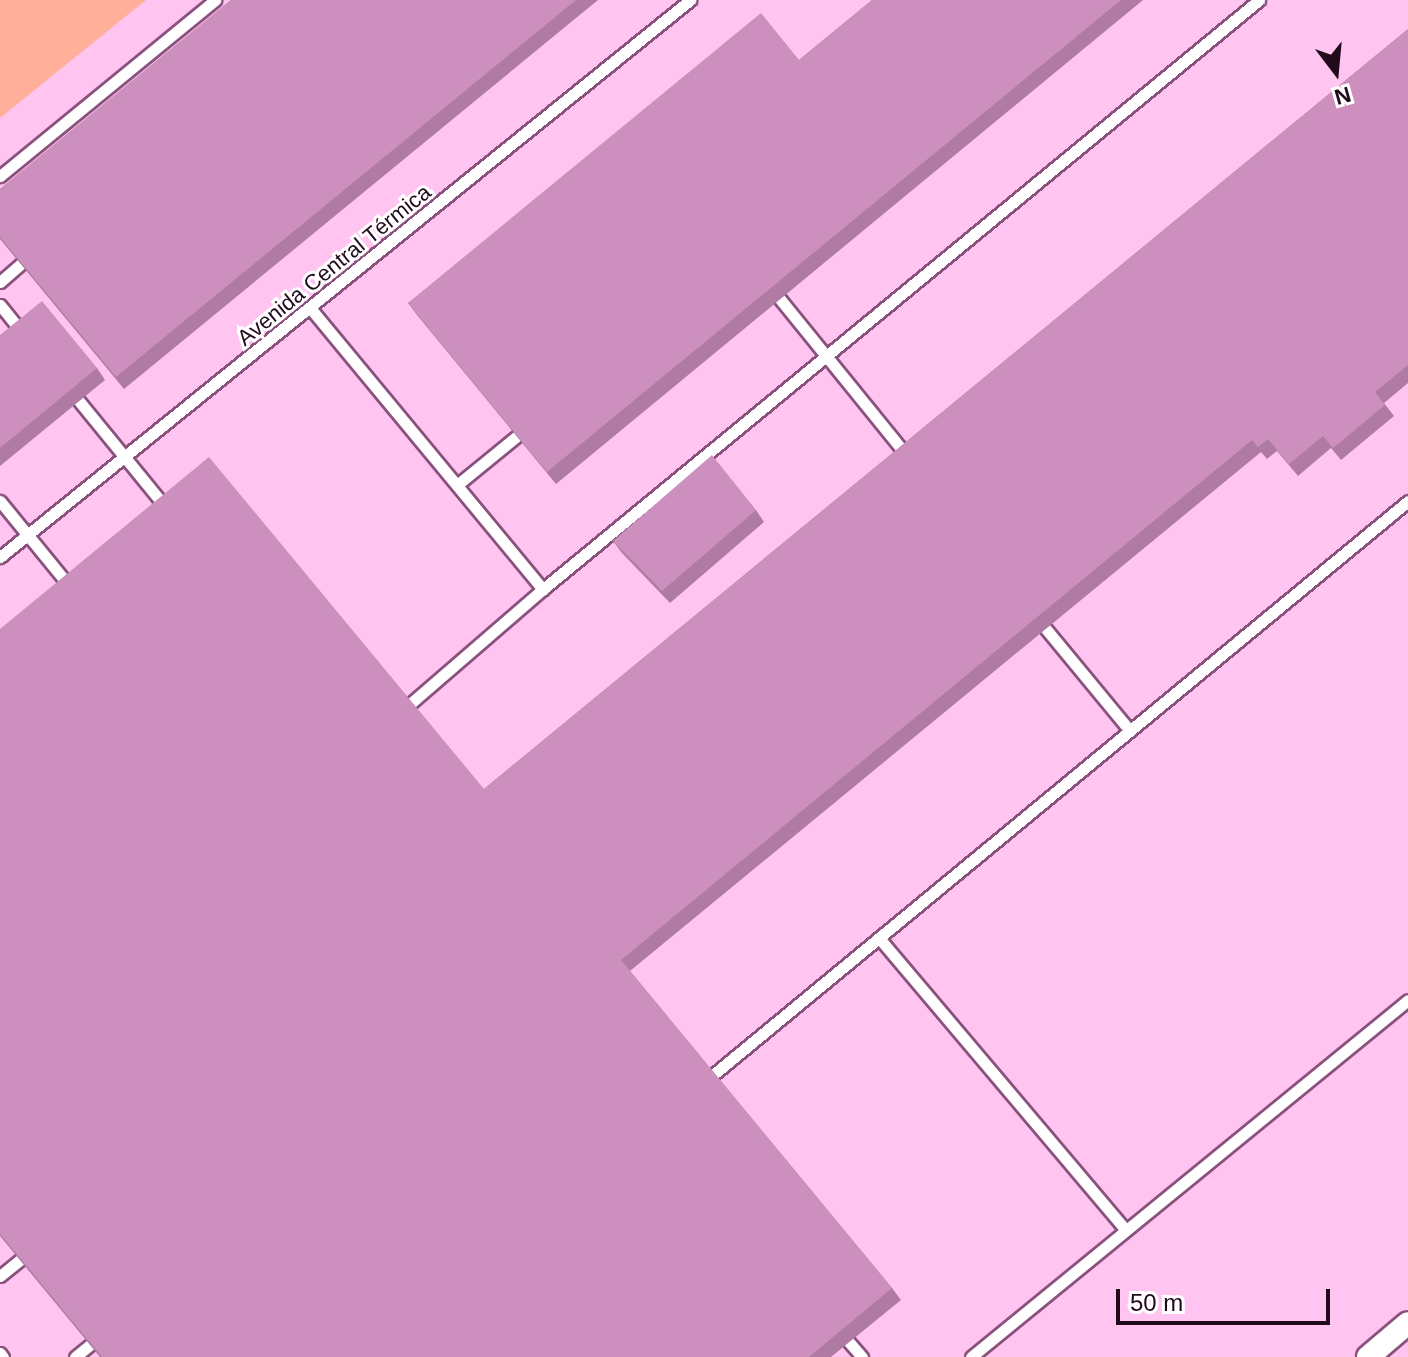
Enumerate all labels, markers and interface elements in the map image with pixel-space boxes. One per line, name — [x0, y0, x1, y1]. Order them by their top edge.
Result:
north arrow — [1296, 32, 1376, 112]
text: N — [1332, 81, 1354, 110]
street label: Avenida Central Térmica — [232, 179, 436, 351]
scale bar — [1120, 1273, 1334, 1323]
text: 50 m — [1130, 1289, 1183, 1316]

